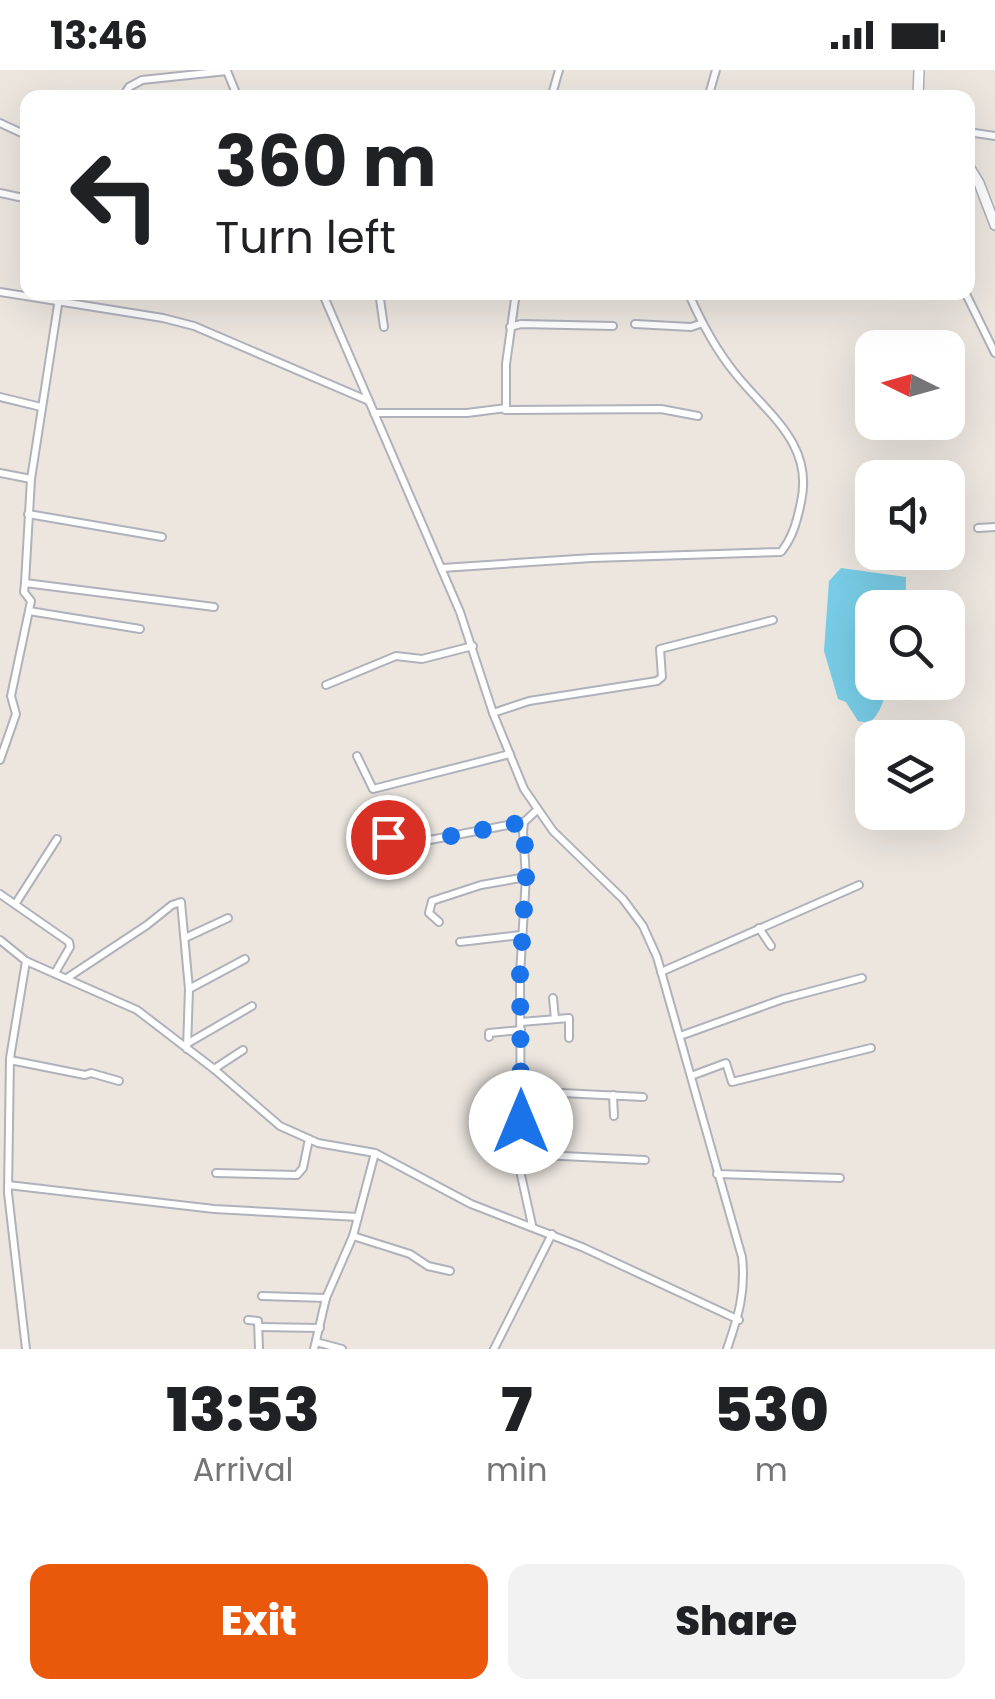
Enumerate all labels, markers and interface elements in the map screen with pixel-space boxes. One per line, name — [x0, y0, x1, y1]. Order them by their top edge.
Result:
text: 13:46 — [50, 9, 148, 62]
text: 360 m — [215, 112, 437, 211]
icon: left — [50, 130, 180, 260]
text: Turn left — [215, 206, 396, 269]
north arrow — [855, 330, 965, 440]
map controls — [855, 330, 965, 830]
button: sound — [855, 460, 965, 570]
button: search — [855, 590, 965, 700]
button: layers — [855, 720, 965, 830]
pin — [346, 795, 431, 880]
icon: arrive — [361, 810, 416, 865]
position arrow — [469, 1070, 573, 1174]
text: 13:53 — [166, 1368, 320, 1452]
text: 7 — [501, 1368, 532, 1452]
text: 530 — [714, 1368, 829, 1452]
text: Arrival — [193, 1447, 293, 1492]
text: min — [486, 1447, 547, 1492]
text: m — [755, 1447, 788, 1492]
button: Exit — [30, 1564, 488, 1679]
button: Share — [508, 1564, 965, 1679]

